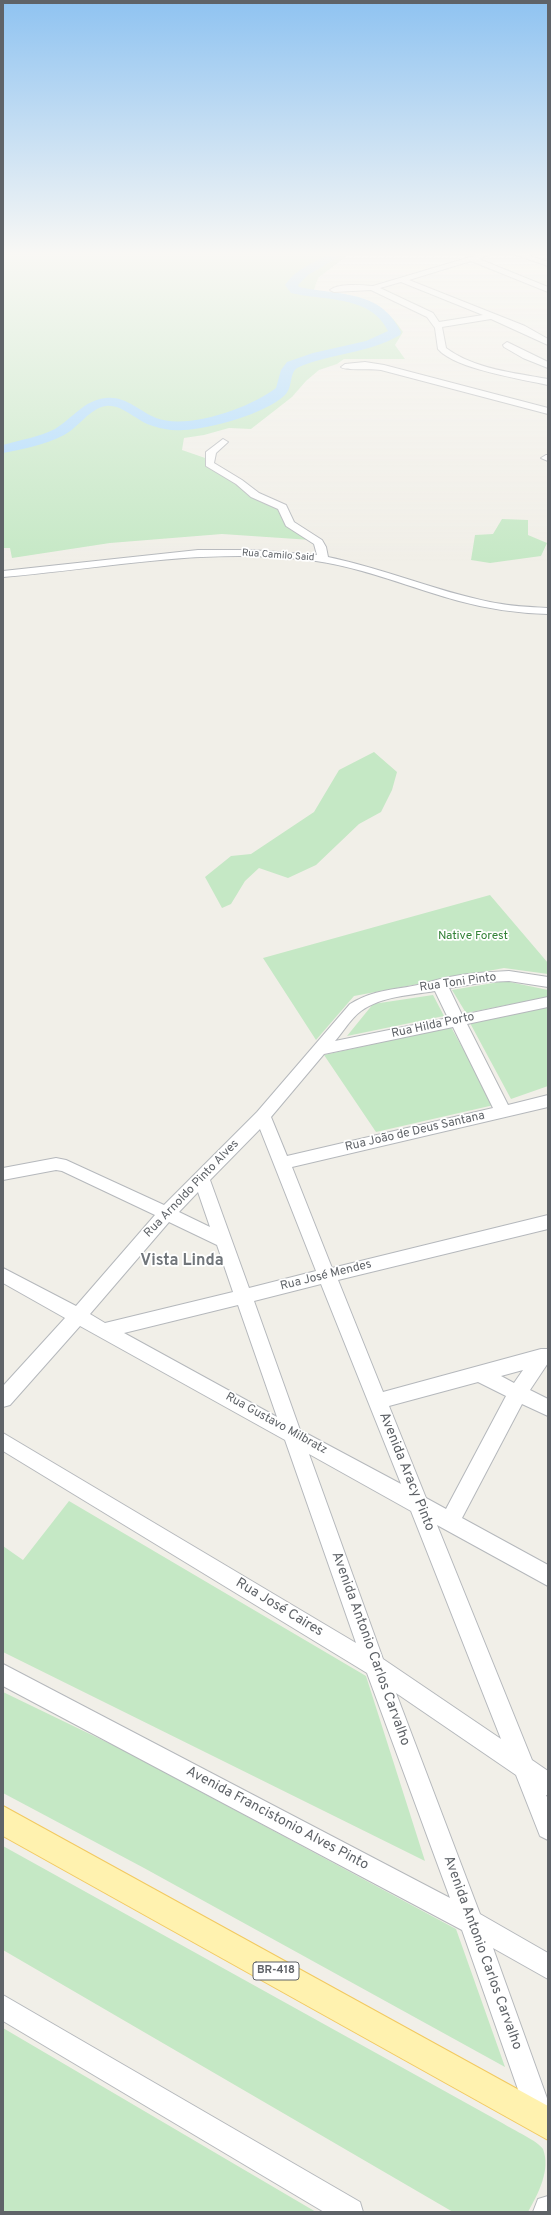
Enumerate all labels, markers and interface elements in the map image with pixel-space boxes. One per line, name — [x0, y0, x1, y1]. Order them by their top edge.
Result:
street label: Rua Camilo Said — [241, 547, 315, 565]
park label: Native Forest — [438, 930, 508, 944]
street label: Rua Toni Pinto — [419, 970, 497, 996]
street label: Rua Hilda Porto — [390, 1010, 476, 1042]
street label: Rua João de Deus Santana — [344, 1109, 486, 1155]
street label: Rua Arnoldo Pinto Alves — [142, 1137, 242, 1241]
district label: Vista Linda — [140, 1252, 224, 1272]
street label: Rua José Mendes — [279, 1258, 373, 1294]
street label: Rua Gustavo Milbratz — [223, 1390, 329, 1458]
street label: Avenida Aracy Pinto — [374, 1410, 438, 1534]
street label: Avenida Antonio Carlos Carvalho — [327, 1550, 413, 1748]
street label: Rua José Caires — [232, 1575, 326, 1641]
street label: Avenida Francistonio Alves Pinto — [183, 1764, 371, 1874]
street label: Avenida Antonio Carlos Carvalho — [439, 1854, 525, 2052]
road number: BR-418 — [253, 1962, 299, 1980]

